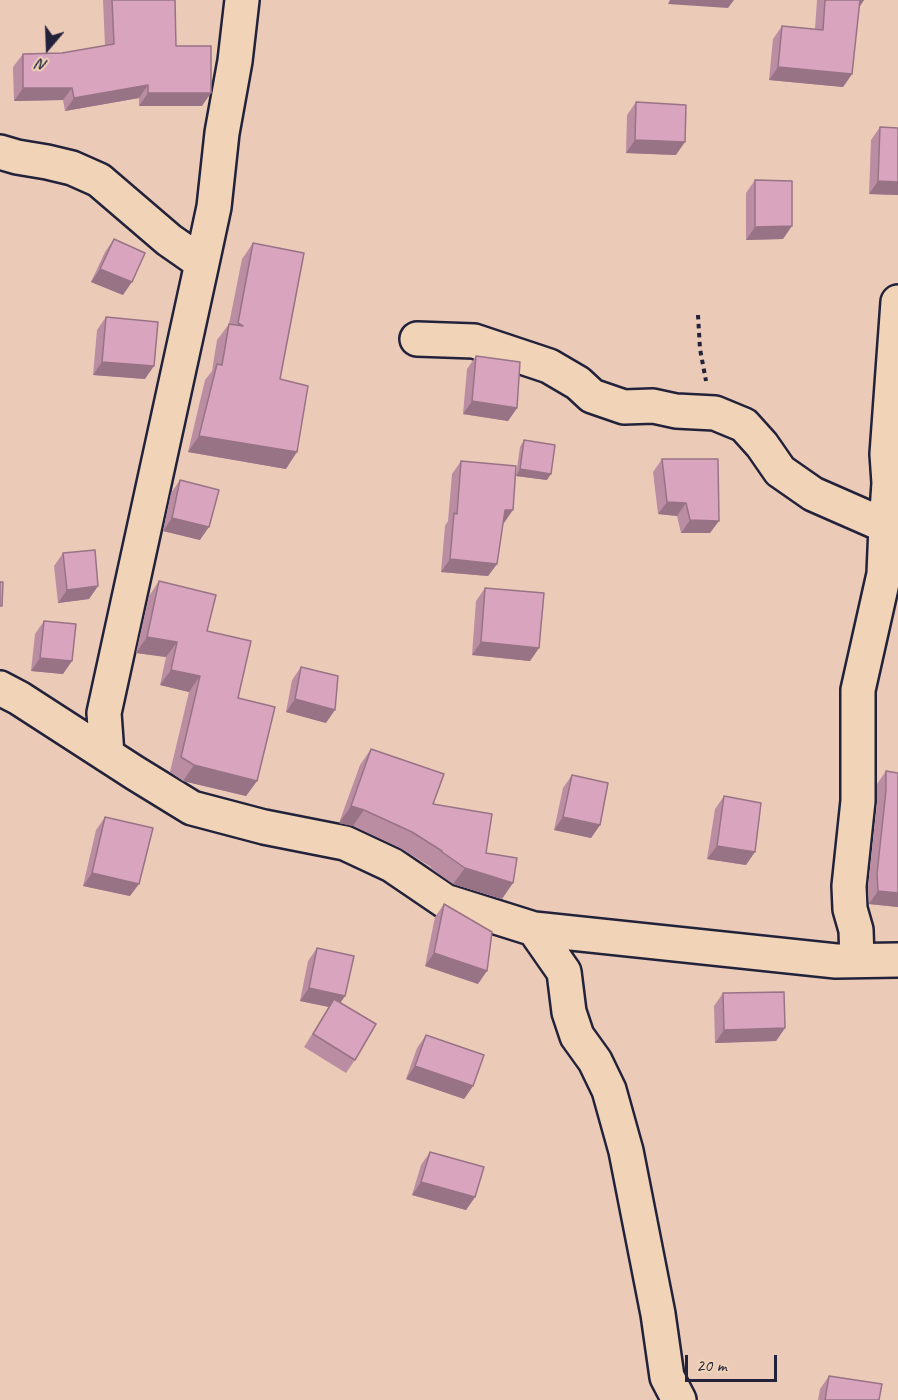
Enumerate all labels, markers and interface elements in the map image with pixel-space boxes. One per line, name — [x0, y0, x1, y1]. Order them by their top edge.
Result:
north arrow — [18, 18, 78, 78]
text: N — [34, 54, 50, 76]
scale bar — [688, 1343, 780, 1381]
text: 20 m — [696, 1354, 727, 1376]

